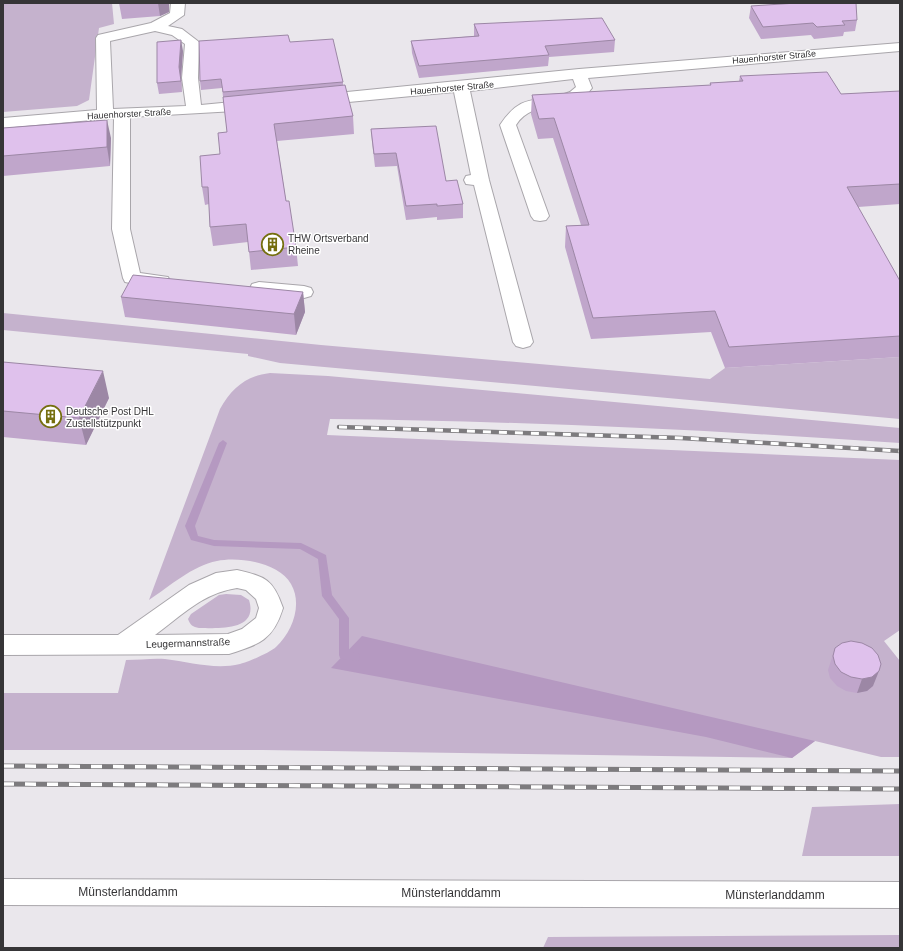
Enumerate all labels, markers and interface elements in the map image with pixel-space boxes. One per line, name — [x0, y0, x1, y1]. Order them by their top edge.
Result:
street label: Hauenhorster Straße — [732, 48, 816, 66]
street label: Hauenhorster Straße — [410, 79, 494, 97]
street label: Hauenhorster Straße — [87, 107, 171, 121]
building icon: THW Ortsverband Rheine — [259, 231, 285, 257]
place label: THW Ortsverband Rheine — [288, 233, 369, 256]
building icon: Deutsche Post DHL Zustellstützpunkt — [38, 404, 64, 430]
place label: Deutsche Post DHL Zustellstützpunkt — [66, 406, 154, 429]
street label: Leugermannstraße — [146, 636, 231, 650]
street label: Münsterlanddamm — [78, 885, 178, 899]
street label: Münsterlanddamm — [401, 886, 501, 900]
street label: Münsterlanddamm — [725, 888, 825, 902]

